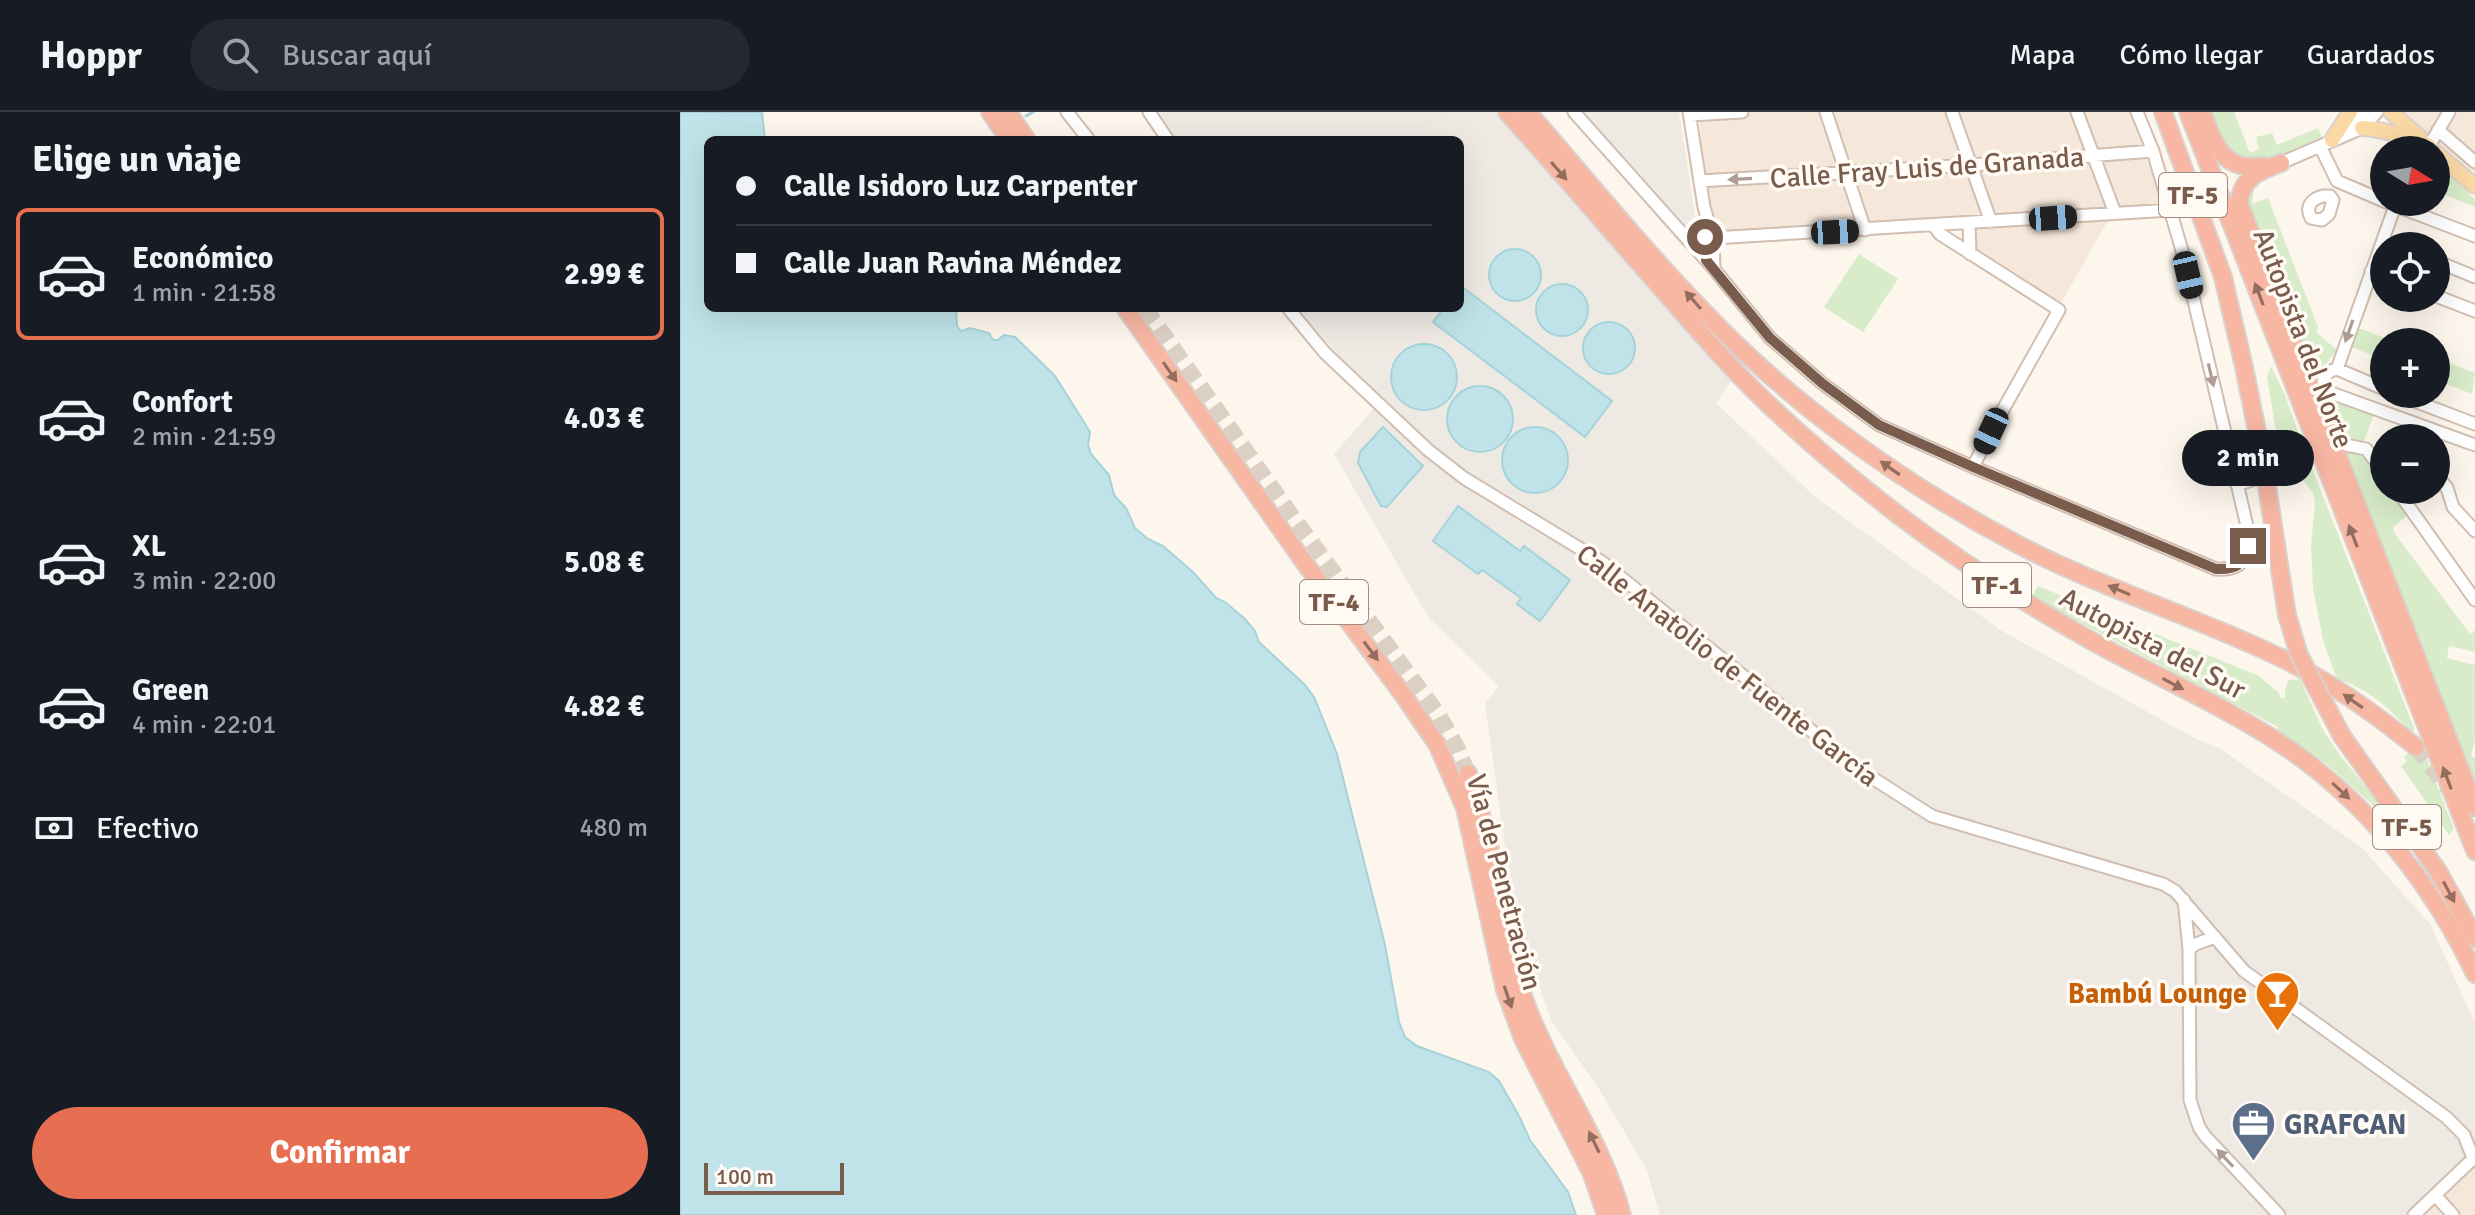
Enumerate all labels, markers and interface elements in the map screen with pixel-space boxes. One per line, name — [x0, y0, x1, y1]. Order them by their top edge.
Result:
search box — [190, 19, 750, 91]
text: Hoppr — [40, 32, 142, 79]
icon: search — [218, 33, 262, 77]
text: Buscar aquí — [282, 37, 432, 74]
text: Mapa — [2010, 38, 2075, 72]
text: Cómo llegar — [2119, 38, 2263, 72]
text: Guardados — [2307, 38, 2435, 72]
north arrow — [2370, 136, 2450, 216]
map controls — [2370, 136, 2450, 504]
text: Elige un viaje — [32, 137, 241, 182]
street label: Calle Fray Luis de Granada — [1769, 140, 2085, 196]
one-way arrow — [1550, 160, 1567, 180]
text: Calle Isidoro Luz Carpenter — [784, 168, 1137, 205]
one-way arrow — [1727, 172, 1752, 185]
road number: TF-5 — [2159, 173, 2227, 217]
car — [2028, 204, 2078, 232]
route start — [1687, 219, 1723, 255]
car — [1810, 219, 1860, 245]
street label: Autopista del Norte — [2246, 224, 2361, 453]
button: locate — [2370, 232, 2450, 312]
icon: car — [36, 238, 108, 310]
text: Económico — [132, 240, 274, 277]
text: Calle Juan Ravina Méndez — [784, 245, 1121, 282]
car — [2171, 249, 2205, 301]
text: 2.99 € — [564, 256, 644, 293]
text: 1 min · 21:58 — [132, 277, 276, 309]
one-way arrow — [2252, 282, 2265, 306]
one-way arrow — [1684, 290, 1702, 309]
one-way arrow — [2342, 320, 2355, 344]
button: + — [2370, 328, 2450, 408]
one-way arrow — [1162, 361, 1178, 383]
one-way arrow — [2205, 363, 2218, 388]
icon: car — [36, 382, 108, 454]
text: Confort — [132, 384, 233, 421]
text: 4.03 € — [564, 400, 644, 437]
car — [1970, 404, 2012, 458]
text: 2 min · 21:59 — [132, 421, 276, 453]
button: − — [2370, 424, 2450, 504]
callout: 2 min — [2182, 430, 2314, 486]
text: 2 min — [2217, 442, 2279, 474]
one-way arrow — [1880, 460, 1901, 475]
one-way arrow — [2346, 524, 2359, 548]
icon: car — [36, 526, 108, 598]
text: XL — [132, 528, 166, 565]
route end — [2230, 528, 2266, 564]
street label: Calle Anatolio de Fuente García — [1570, 537, 1885, 794]
text: 5.08 € — [564, 544, 644, 581]
road number: TF-1 — [1963, 563, 2031, 607]
text: 3 min · 22:00 — [132, 565, 276, 597]
road number: TF-4 — [1300, 580, 1368, 624]
street label: Autopista del Sur — [2054, 581, 2252, 707]
one-way arrow — [2107, 584, 2131, 597]
one-way arrow — [1363, 640, 1379, 662]
icon: car — [36, 670, 108, 742]
text: Green — [132, 672, 209, 709]
one-way arrow — [2162, 677, 2184, 691]
text: 4.82 € — [564, 688, 644, 725]
one-way arrow — [2343, 694, 2364, 709]
text: 4 min · 22:01 — [132, 709, 276, 741]
one-way arrow — [2440, 766, 2453, 790]
street label: Vía de Penetración — [1459, 770, 1549, 994]
one-way arrow — [2331, 781, 2350, 799]
road number: TF-5 — [2373, 805, 2441, 849]
icon: cash — [32, 806, 76, 850]
text: Efectivo — [96, 810, 199, 847]
text: 480 m — [579, 812, 648, 844]
one-way arrow — [2443, 881, 2456, 904]
bar icon: Bambú Lounge — [2254, 969, 2302, 1032]
place label: Bambú Lounge — [2068, 977, 2247, 1011]
one-way arrow — [1502, 986, 1514, 1010]
office icon: GRAFCAN — [2229, 1100, 2277, 1163]
button: Confirmar — [32, 1107, 648, 1199]
place label: GRAFCAN — [2284, 1108, 2407, 1142]
one-way arrow — [1588, 1131, 1601, 1154]
one-way arrow — [2217, 1149, 2235, 1168]
scale bar — [704, 1159, 844, 1195]
text: 100 m — [716, 1163, 774, 1190]

